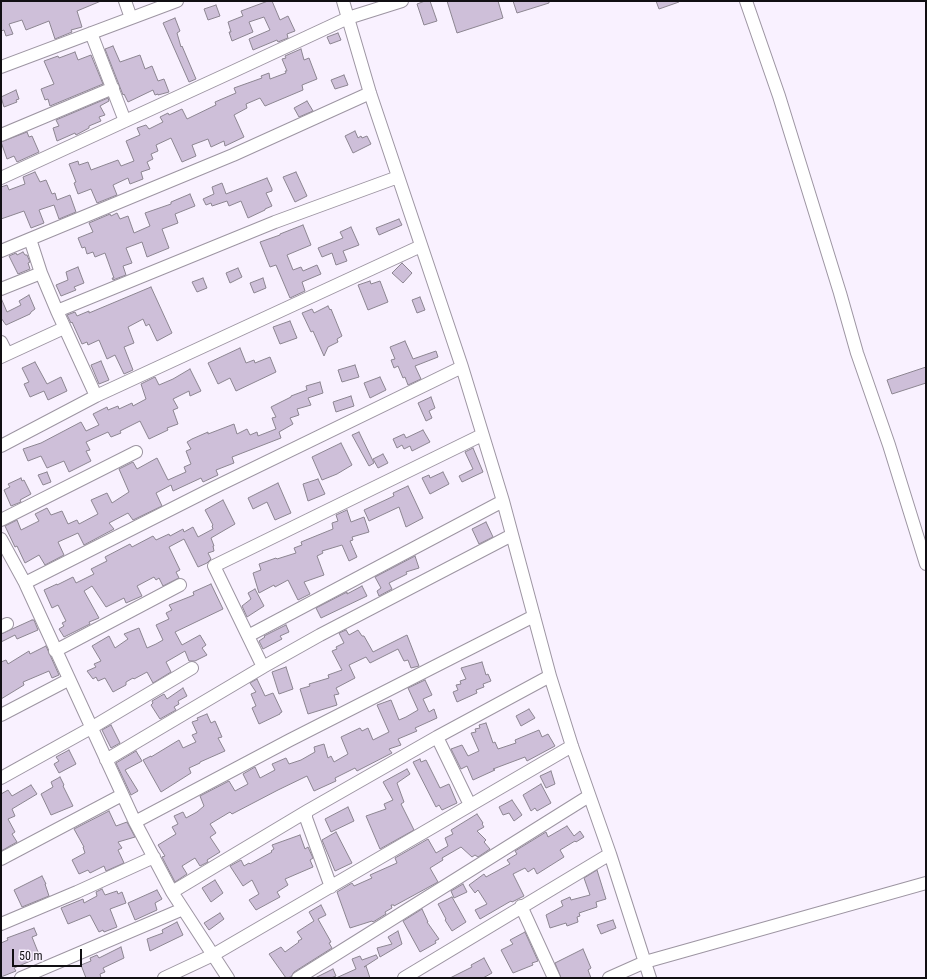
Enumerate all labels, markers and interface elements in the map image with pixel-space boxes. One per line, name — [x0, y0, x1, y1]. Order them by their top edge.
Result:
scale bar — [14, 941, 84, 967]
text: 50 m — [19, 949, 43, 963]

